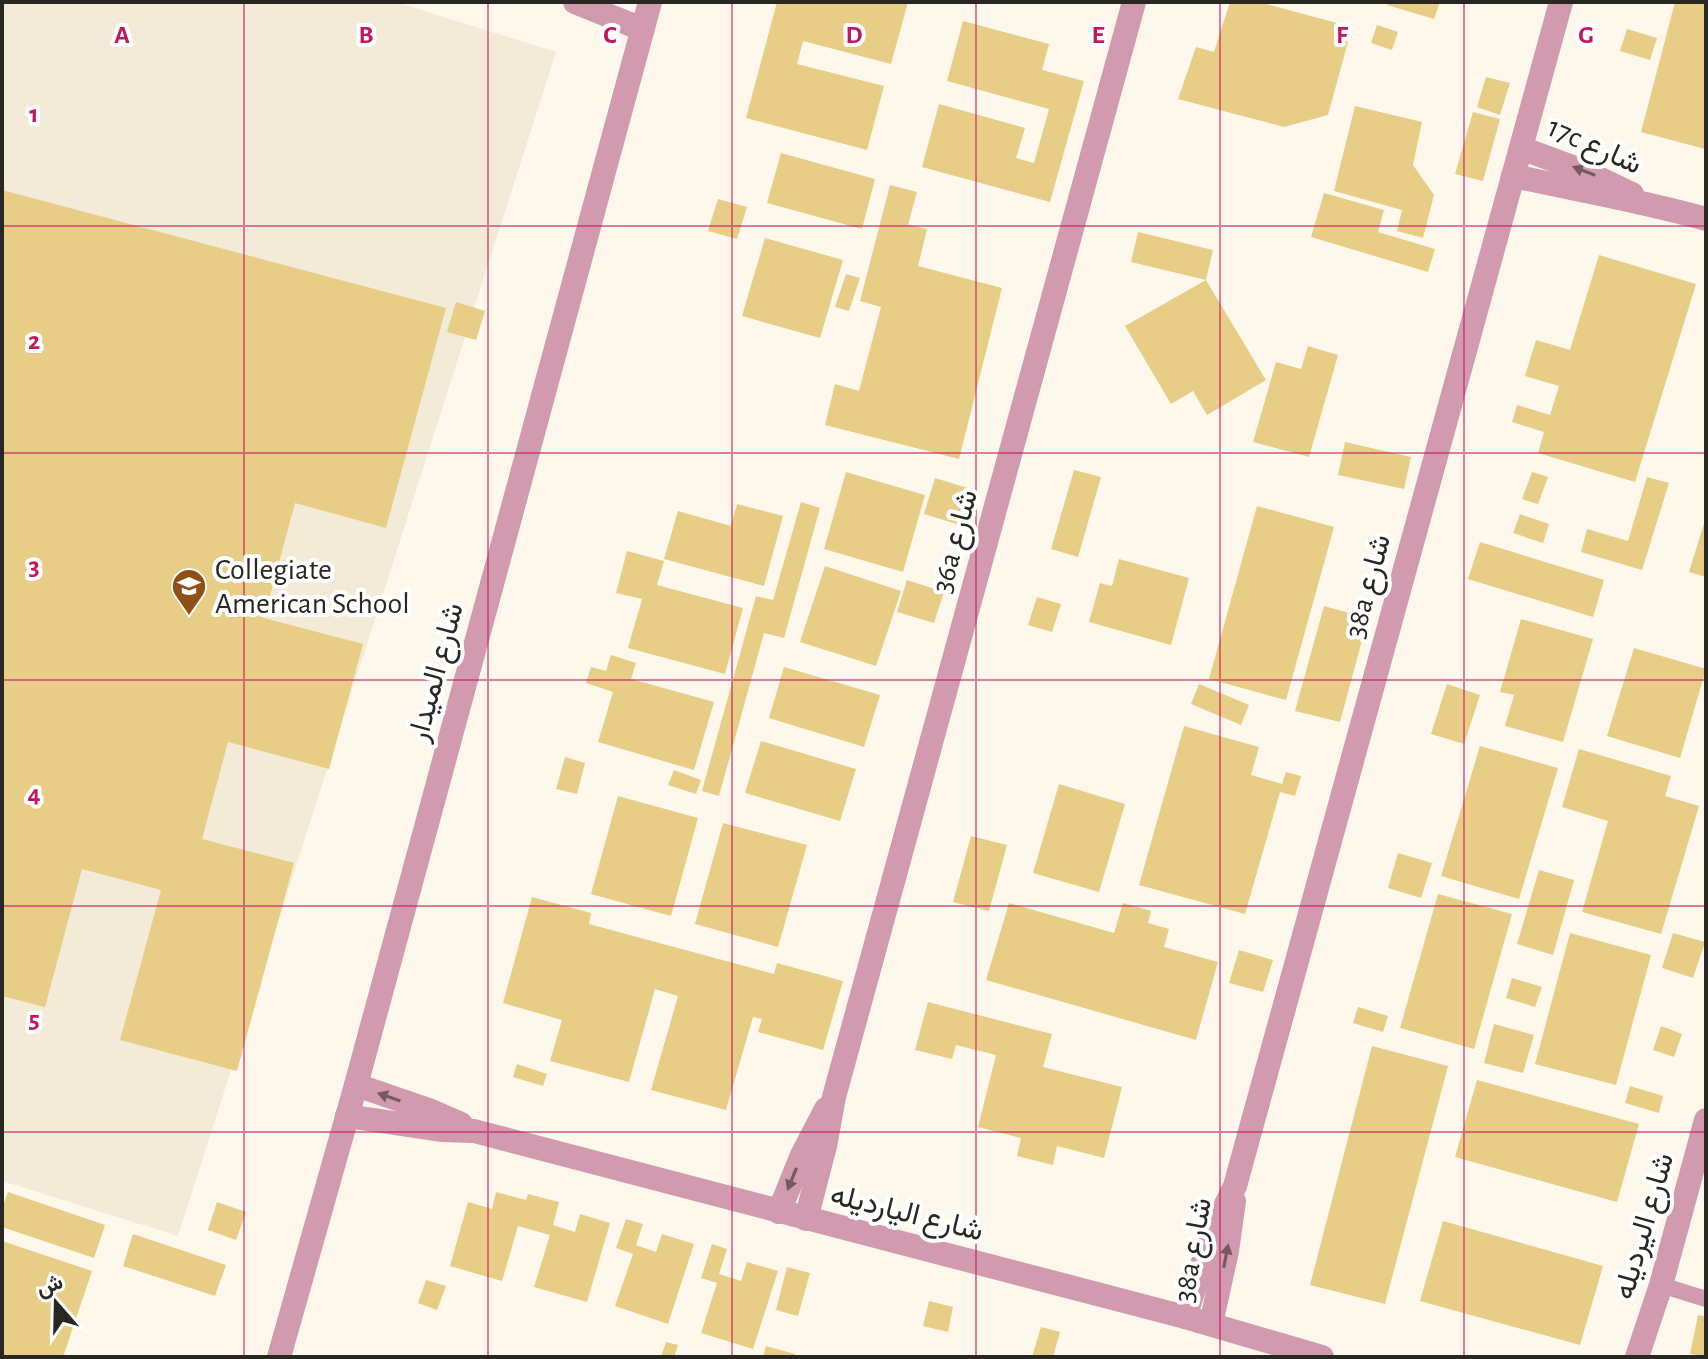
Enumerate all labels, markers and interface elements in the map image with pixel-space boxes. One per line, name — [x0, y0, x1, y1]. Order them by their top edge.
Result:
text: A — [114, 22, 130, 48]
text: B — [358, 22, 374, 48]
text: C — [603, 22, 617, 48]
text: D — [845, 22, 863, 48]
text: E — [1091, 22, 1105, 48]
text: F — [1336, 22, 1349, 48]
text: G — [1578, 22, 1594, 48]
text: 1 — [29, 101, 39, 127]
street label: 17c شارع — [1541, 112, 1646, 184]
one-way arrow — [1572, 164, 1596, 177]
text: 2 — [28, 328, 40, 354]
street label: 36a شارع — [927, 486, 987, 597]
street label: 38a شارع — [1340, 531, 1400, 642]
text: 3 — [28, 554, 40, 580]
place label: Collegiate American School — [215, 555, 410, 619]
school or university icon: Collegiate American School — [170, 567, 208, 617]
street label: شارع الميدار — [403, 600, 473, 747]
text: 4 — [27, 781, 41, 807]
text: 5 — [28, 1007, 40, 1033]
one-way arrow — [377, 1090, 401, 1102]
street label: شارع اليرديله — [1609, 1150, 1683, 1304]
one-way arrow — [786, 1167, 799, 1191]
street label: شارع اليارديله — [826, 1180, 986, 1250]
street label: 38a شارع — [1169, 1196, 1221, 1306]
one-way arrow — [1220, 1243, 1233, 1268]
north arrow — [16, 1263, 96, 1343]
text: ش — [33, 1270, 66, 1302]

